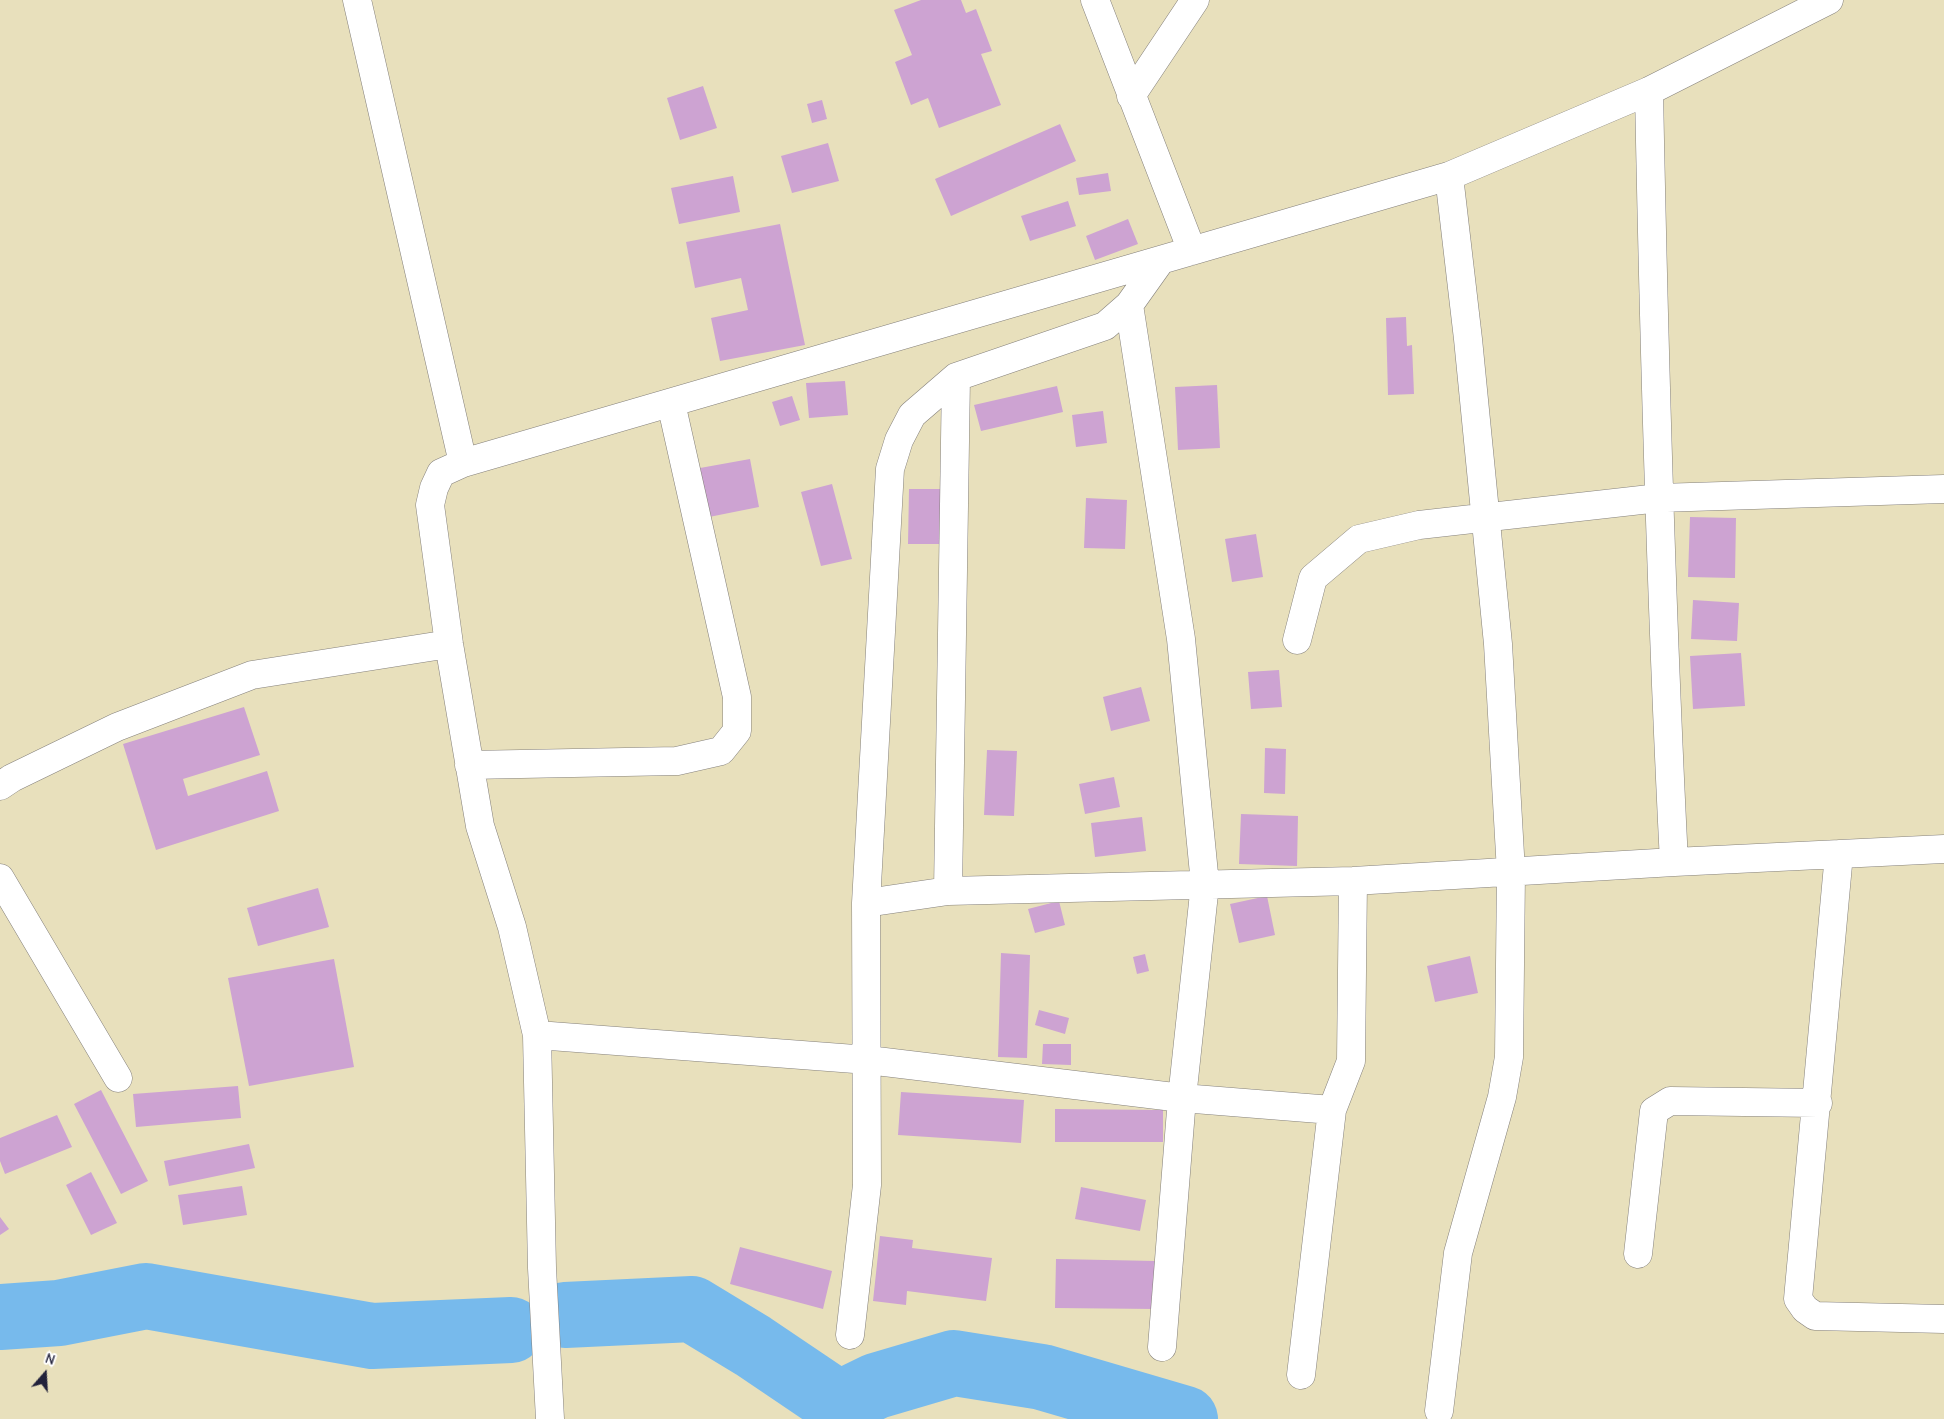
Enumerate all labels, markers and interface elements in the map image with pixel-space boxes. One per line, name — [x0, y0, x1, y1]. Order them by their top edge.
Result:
north arrow — [20, 1349, 70, 1399]
text: N — [43, 1350, 57, 1369]

